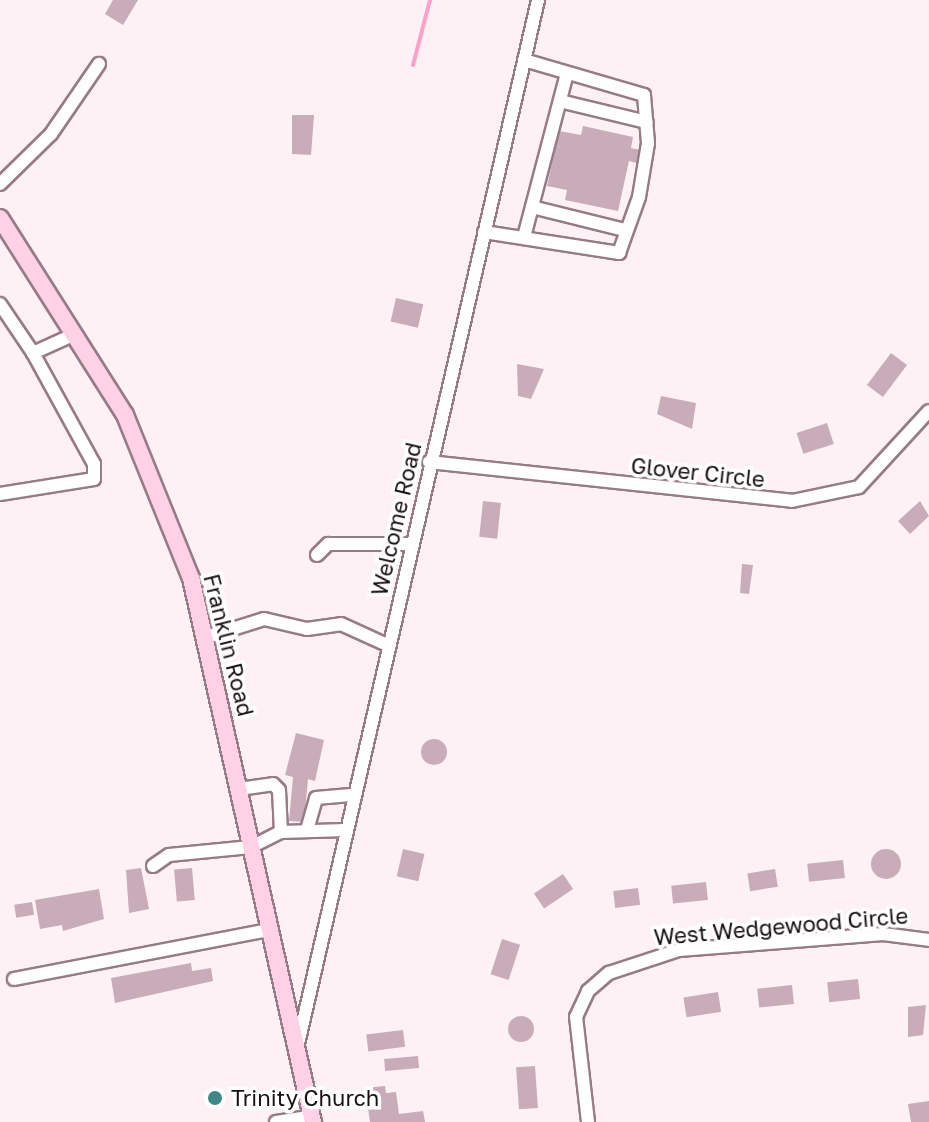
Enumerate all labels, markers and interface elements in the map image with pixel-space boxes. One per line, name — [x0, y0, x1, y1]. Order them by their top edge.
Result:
street label: Welcome Road — [366, 440, 426, 598]
street label: Glover Circle — [630, 452, 766, 492]
street label: Franklin Road — [199, 571, 259, 719]
street label: West Wedgewood Circle — [653, 902, 909, 950]
place label: Trinity Church — [231, 1085, 379, 1111]
marker: Trinity Church — [206, 1089, 224, 1107]

